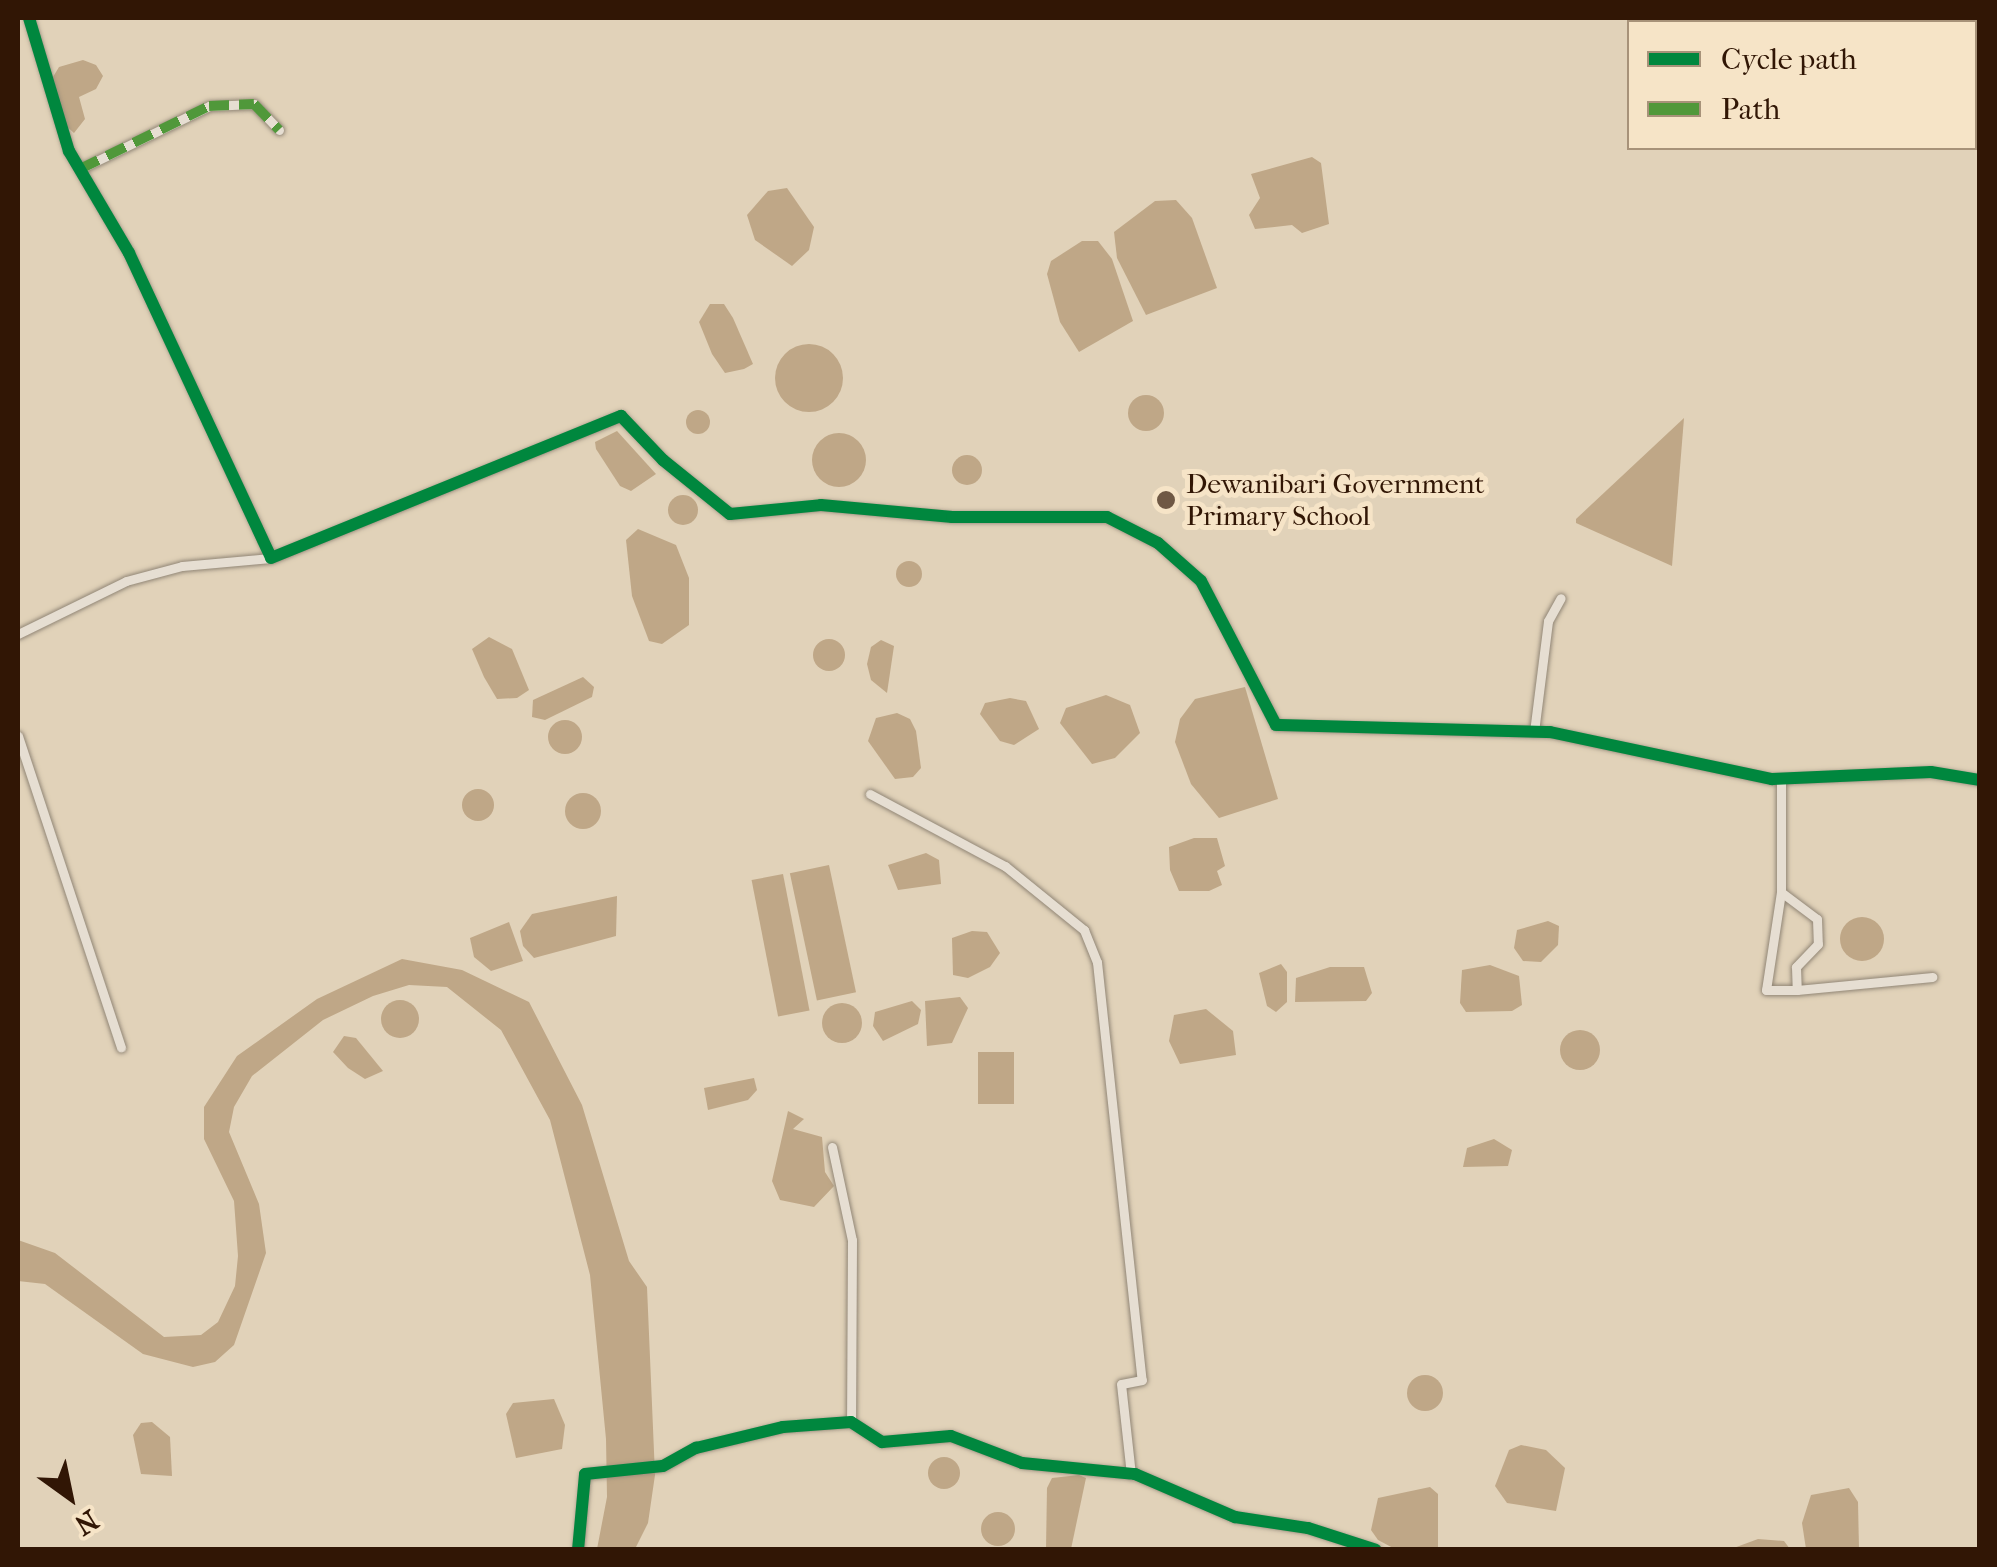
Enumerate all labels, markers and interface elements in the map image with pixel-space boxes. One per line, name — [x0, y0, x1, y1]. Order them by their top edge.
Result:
legend — [1627, 20, 1977, 150]
text: Cycle path — [1721, 42, 1857, 77]
text: Path — [1721, 92, 1780, 127]
place label: Dewanibari Government Primary School — [1186, 467, 1485, 533]
marker: Dewanibari Government Primary School — [1155, 489, 1177, 511]
north arrow — [20, 1447, 120, 1547]
text: N — [69, 1503, 105, 1542]

